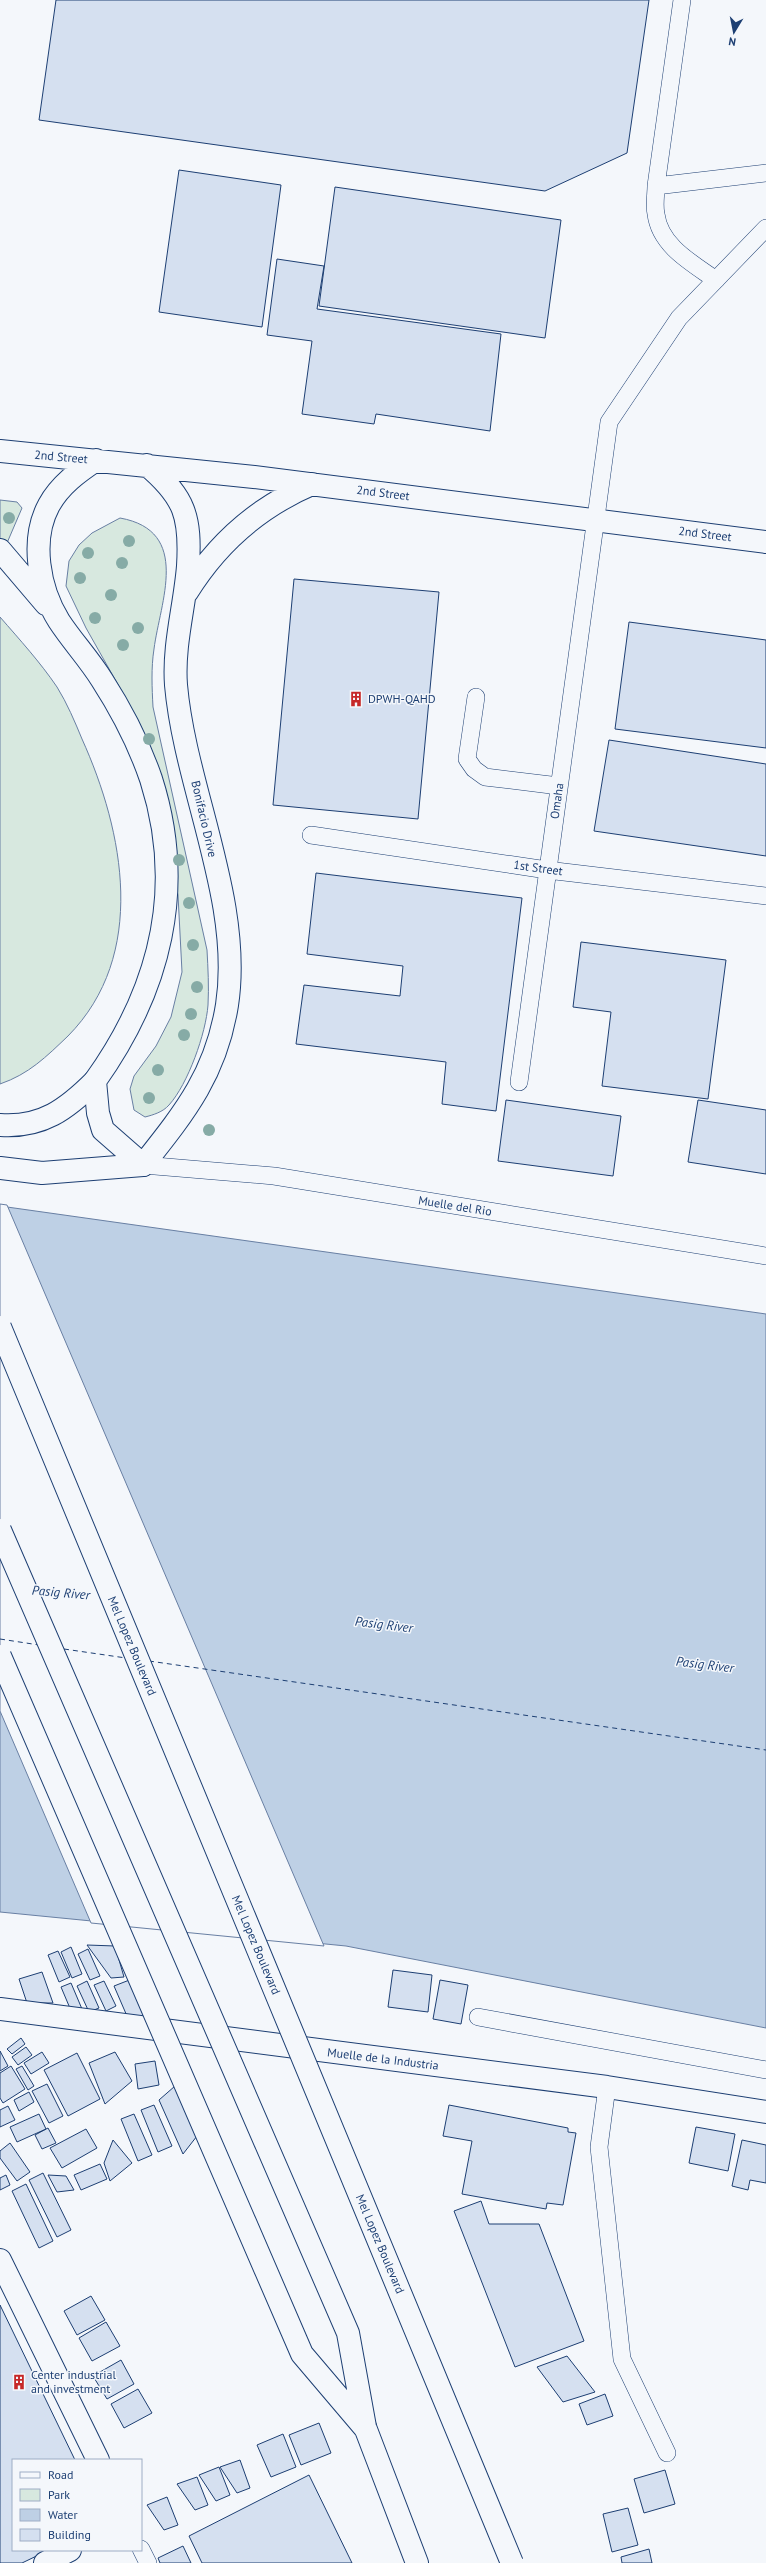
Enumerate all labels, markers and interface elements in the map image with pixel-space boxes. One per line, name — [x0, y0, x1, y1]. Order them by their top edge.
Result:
north arrow — [714, 12, 754, 52]
text: N — [727, 34, 737, 49]
street label: 2nd Street — [34, 447, 88, 466]
street label: 2nd Street — [356, 482, 410, 503]
street label: 2nd Street — [678, 523, 732, 544]
building icon: DPWH-QAHD — [347, 690, 365, 708]
place label: DPWH-QAHD — [368, 691, 436, 706]
street label: Bonifacio Drive — [188, 779, 221, 859]
street label: Omaha — [547, 782, 566, 820]
street label: 1st Street — [513, 857, 564, 878]
street label: Muelle del Rio — [417, 1192, 493, 1219]
water label: Pasig River — [31, 1581, 91, 1604]
street label: Mel Lopez Boulevard — [105, 1594, 160, 1698]
water label: Pasig River — [354, 1613, 415, 1637]
water label: Pasig River — [675, 1653, 736, 1677]
street label: Mel Lopez Boulevard — [229, 1893, 284, 1997]
street label: Muelle de la Industria — [326, 2044, 440, 2073]
street label: Mel Lopez Boulevard — [353, 2192, 408, 2296]
place label: Center industrial and investment — [31, 2367, 116, 2396]
building icon: Center industrial and investment — [10, 2373, 28, 2391]
legend — [12, 2459, 142, 2551]
text: Road — [48, 2467, 73, 2482]
text: Park — [48, 2487, 70, 2502]
text: Water — [48, 2507, 78, 2522]
text: Building — [48, 2527, 91, 2542]

